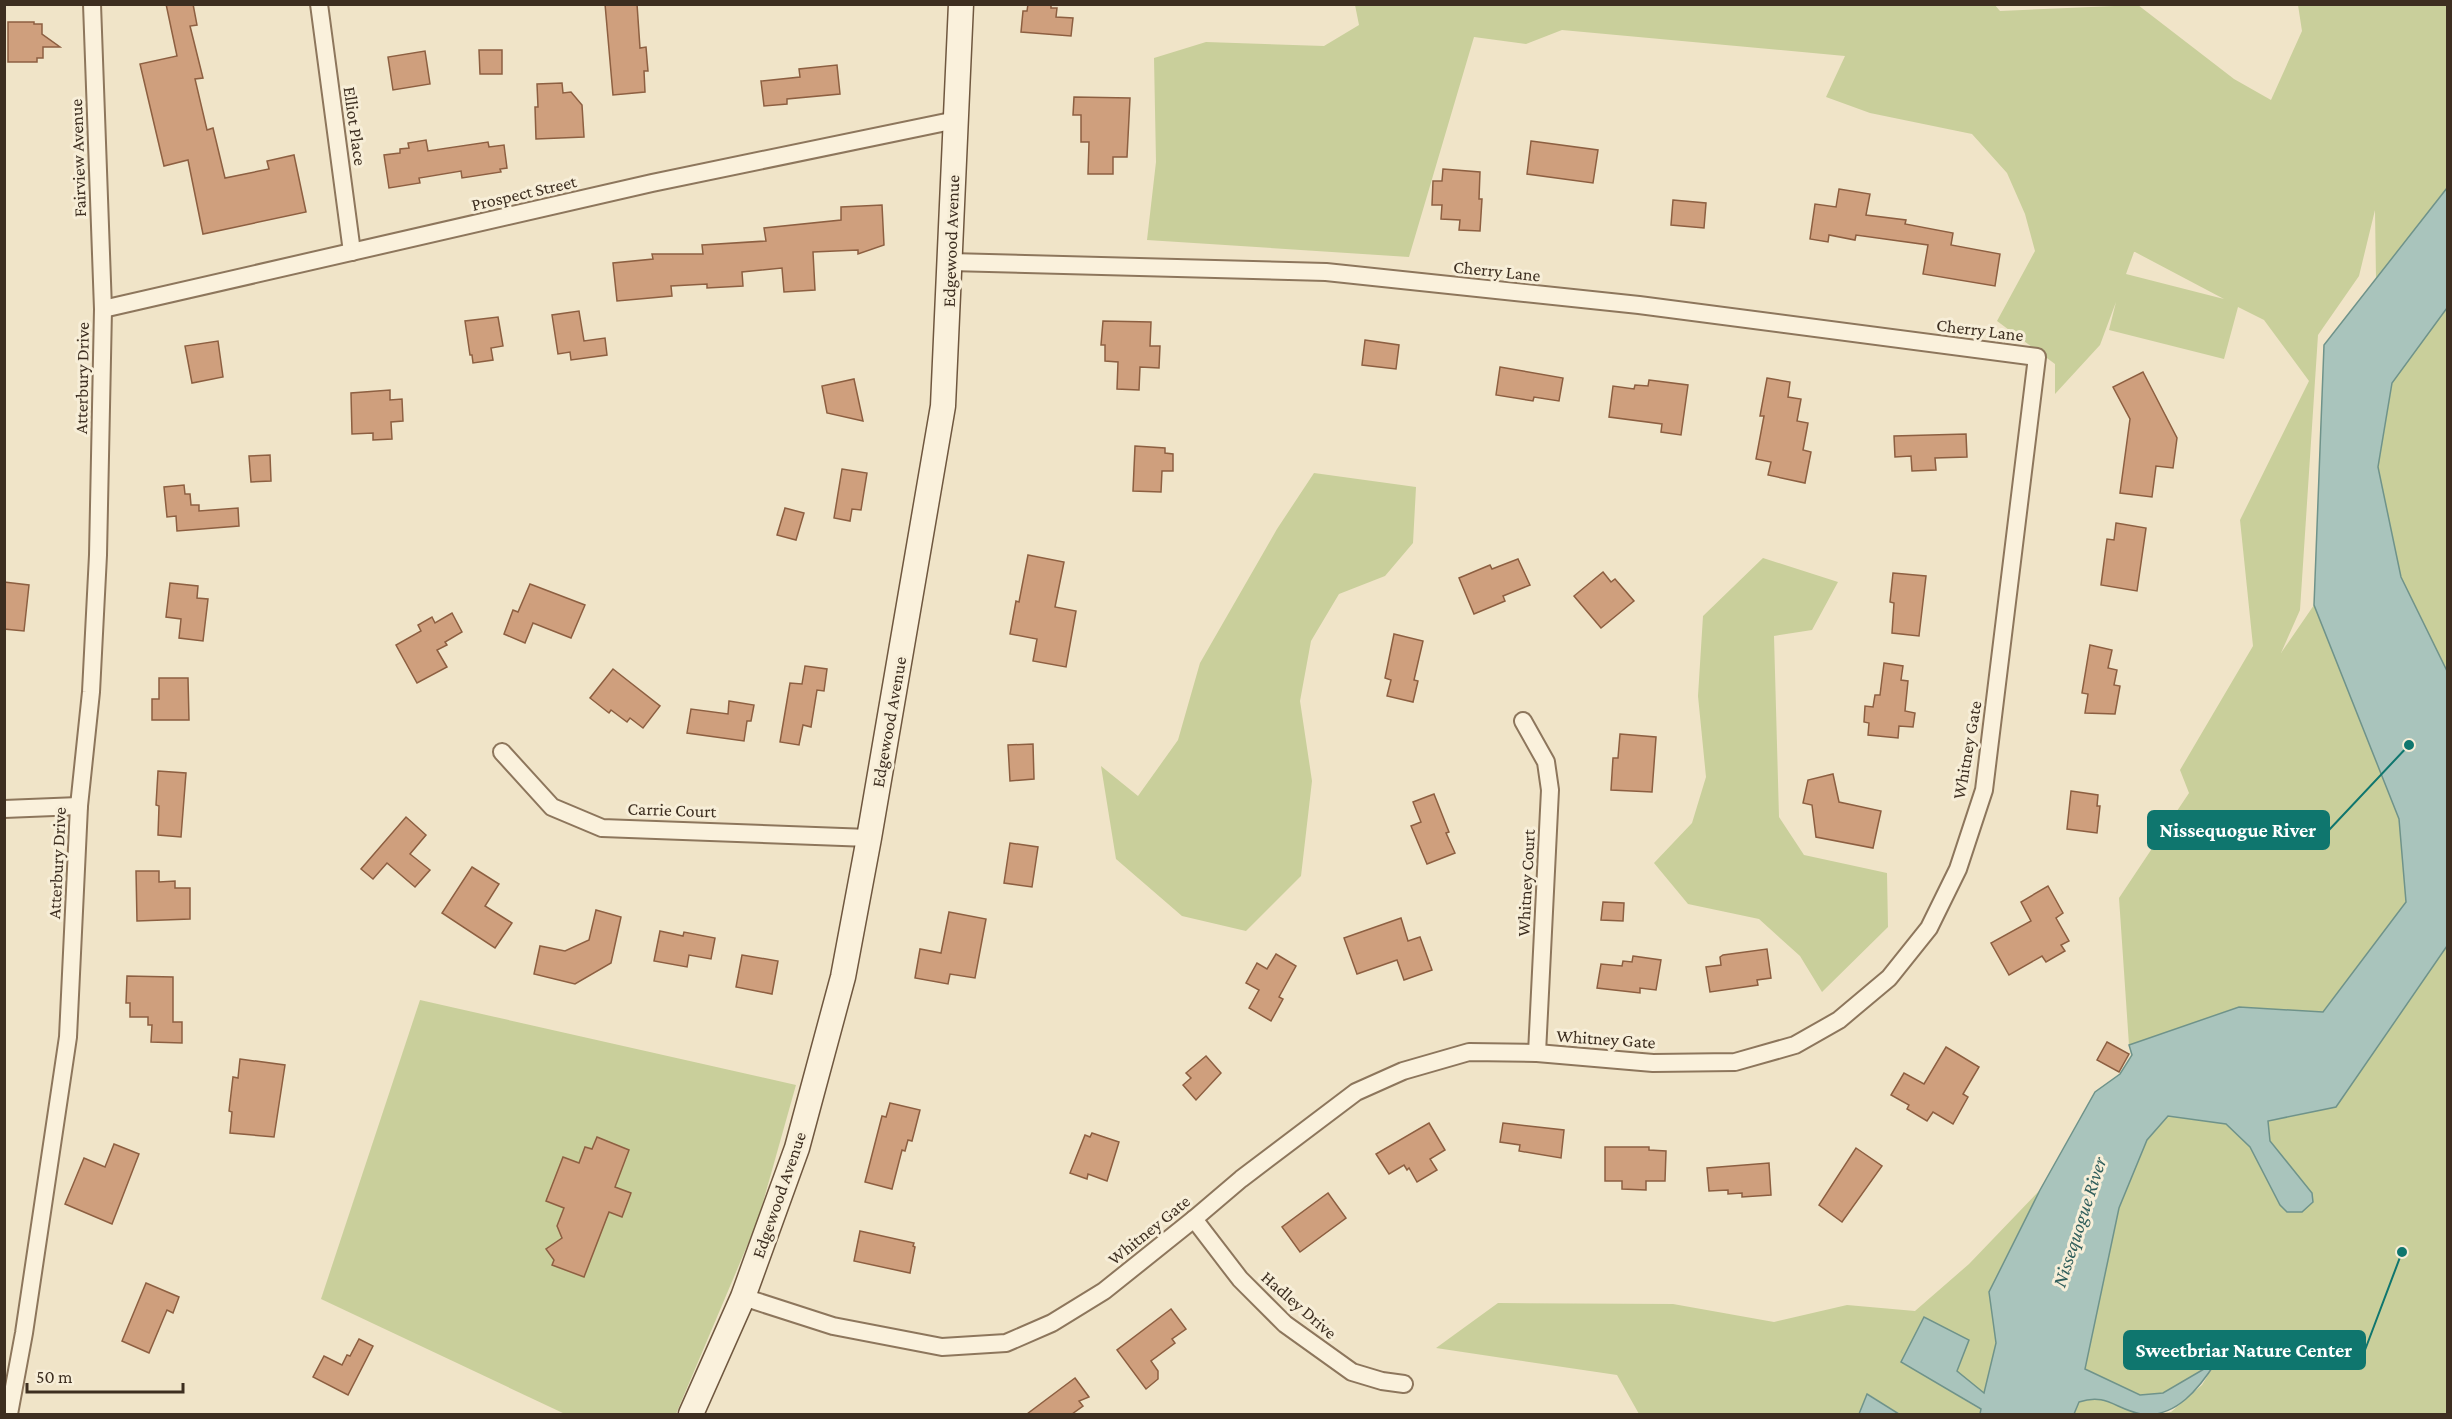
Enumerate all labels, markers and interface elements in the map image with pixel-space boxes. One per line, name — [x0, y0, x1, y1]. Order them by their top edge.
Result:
street label: Elliot Place — [340, 85, 370, 167]
street label: Fairview Avenue — [66, 98, 90, 218]
street label: Prospect Street — [469, 171, 580, 215]
street label: Edgewood Avenue — [939, 174, 963, 308]
street label: Cherry Lane — [1452, 256, 1542, 286]
street label: Cherry Lane — [1935, 315, 2025, 345]
street label: Atterbury Drive — [71, 322, 93, 434]
street label: Edgewood Avenue — [868, 655, 910, 789]
street label: Whitney Gate — [1949, 699, 1986, 801]
street label: Carrie Court — [627, 798, 718, 822]
street label: Atterbury Drive — [44, 806, 70, 920]
callout: Nissequogue River — [2148, 811, 2329, 849]
text: Nissequogue River — [2160, 819, 2316, 841]
street label: Whitney Court — [1513, 828, 1539, 937]
street label: Whitney Gate — [1556, 1026, 1656, 1052]
street label: Edgewood Avenue — [748, 1129, 810, 1261]
water label: Nissequogue River — [2048, 1153, 2112, 1290]
street label: Whitney Gate — [1104, 1191, 1194, 1269]
street label: Hadley Drive — [1257, 1267, 1341, 1343]
callout: Sweetbriar Nature Center — [2124, 1331, 2365, 1369]
text: Sweetbriar Nature Center — [2136, 1339, 2352, 1361]
scale bar — [27, 1356, 183, 1394]
text: 50 m — [36, 1367, 73, 1387]

